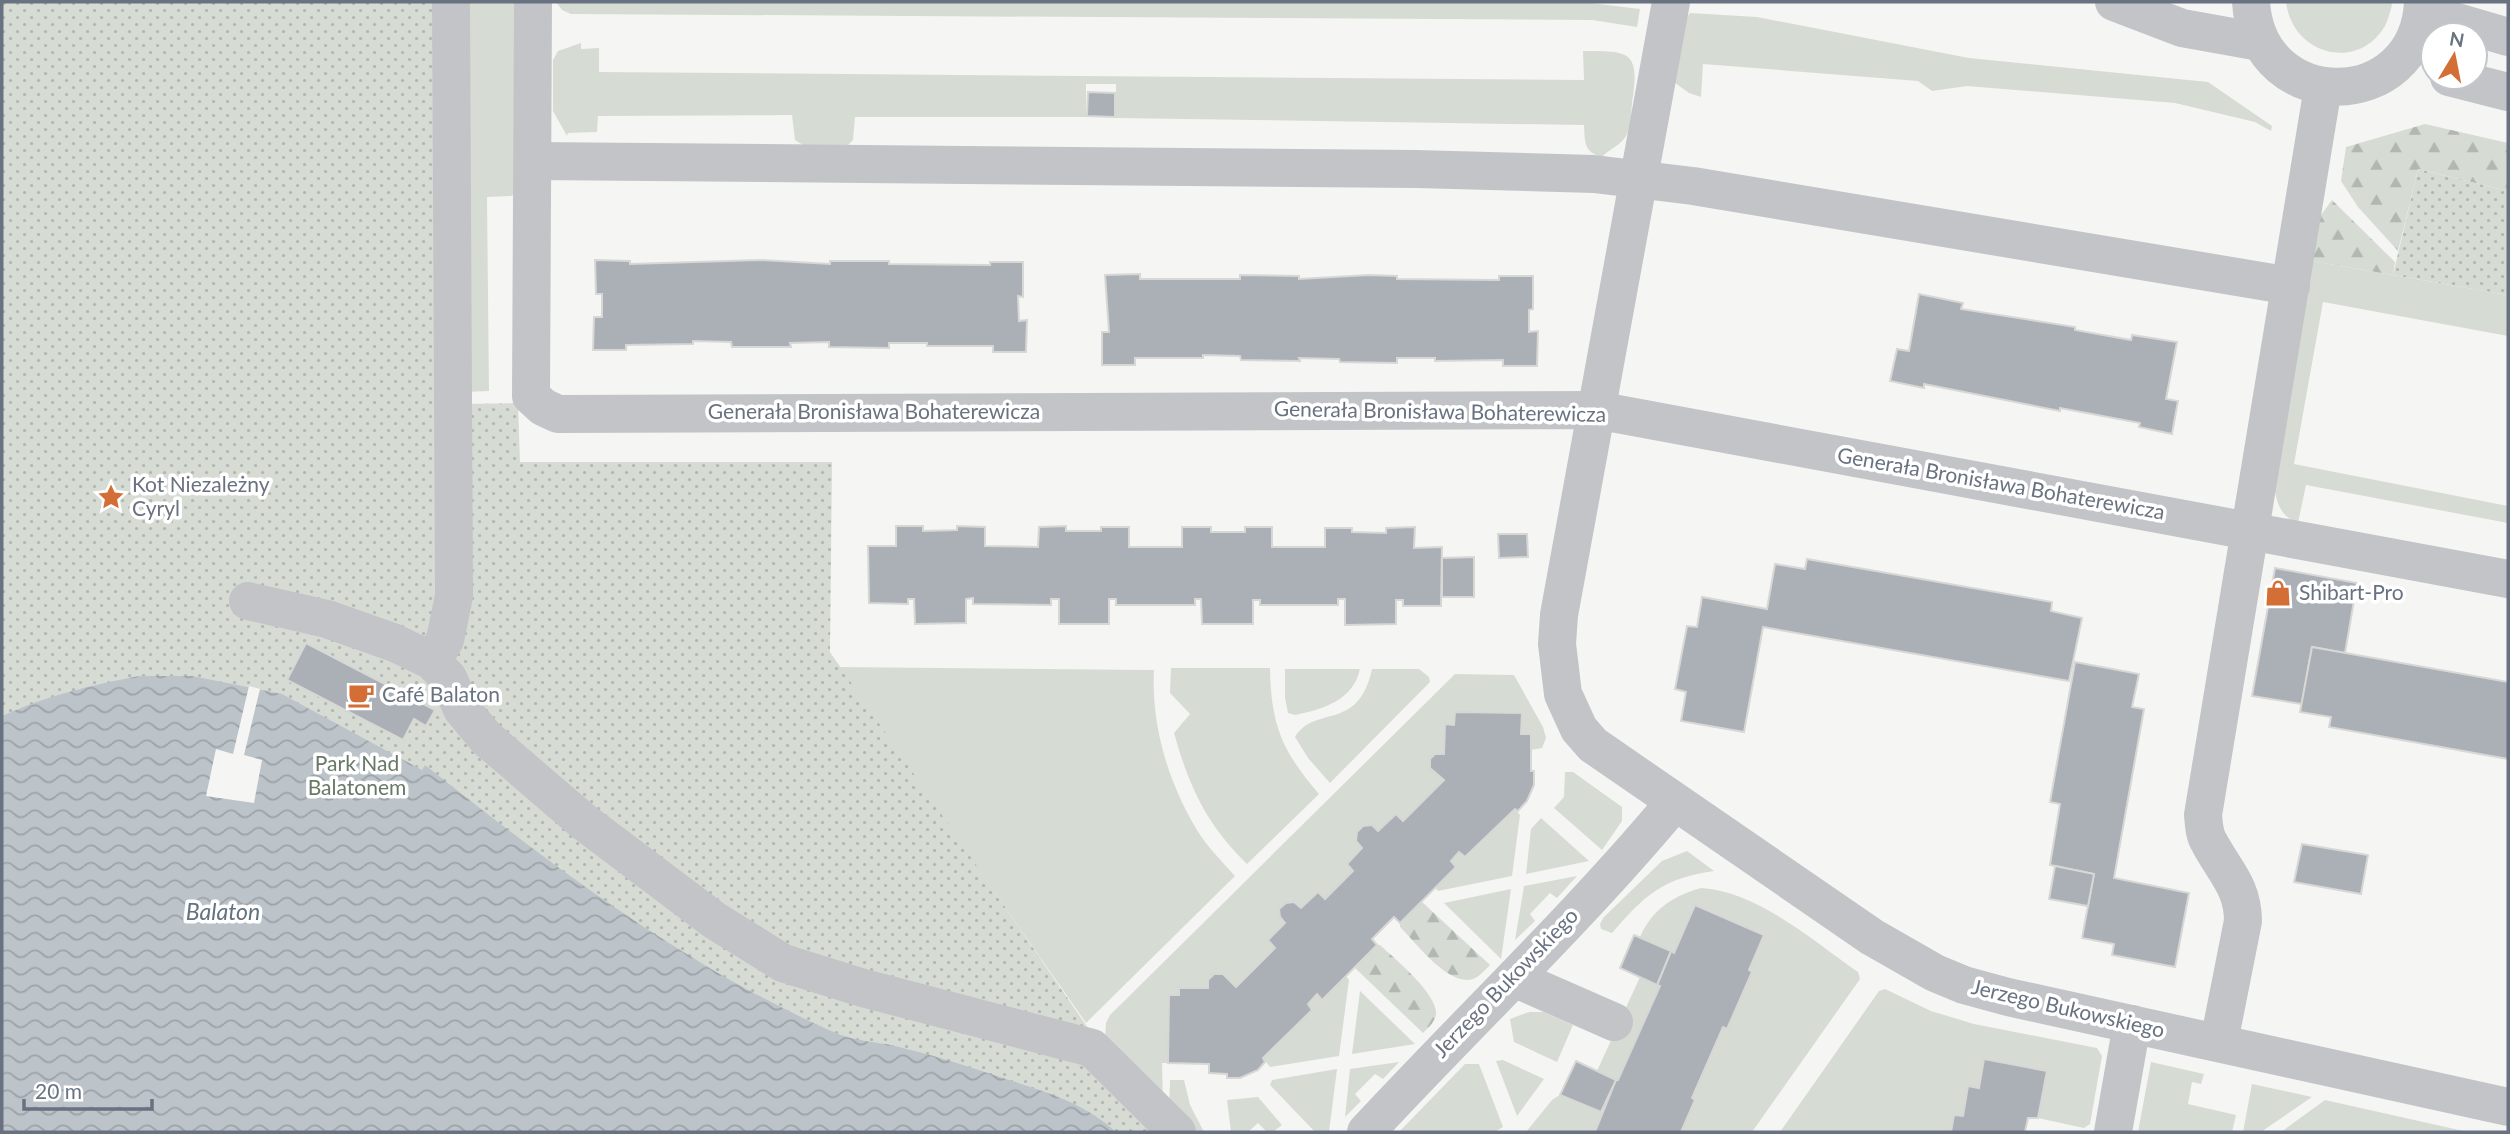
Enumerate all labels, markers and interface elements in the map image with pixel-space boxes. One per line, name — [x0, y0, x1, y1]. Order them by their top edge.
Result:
north arrow — [2419, 21, 2489, 91]
text: N — [2448, 26, 2466, 51]
street label: Generała Bronisława Bohaterewicza — [1274, 395, 1606, 426]
street label: Generała Bronisława Bohaterewicza — [708, 398, 1040, 423]
street label: Generała Bronisława Bohaterewicza — [1835, 441, 2167, 524]
place label: Kot Niezależny Cyryl — [132, 471, 270, 520]
place icon: Kot Niezależny Cyryl — [96, 482, 126, 512]
shop icon: Shibart-Pro — [2263, 578, 2293, 608]
place label: Shibart-Pro — [2299, 579, 2404, 604]
cafe icon: Café Balaton — [346, 680, 376, 710]
place label: Café Balaton — [382, 681, 500, 706]
park label: Park Nad Balatonem — [308, 750, 406, 799]
water label: Balaton — [186, 897, 260, 925]
street label: Jerzego Bukowskiego — [1427, 902, 1583, 1062]
street label: Jerzego Bukowskiego — [1969, 973, 2167, 1042]
scale bar — [24, 1068, 152, 1112]
text: 20 m — [35, 1078, 82, 1103]

